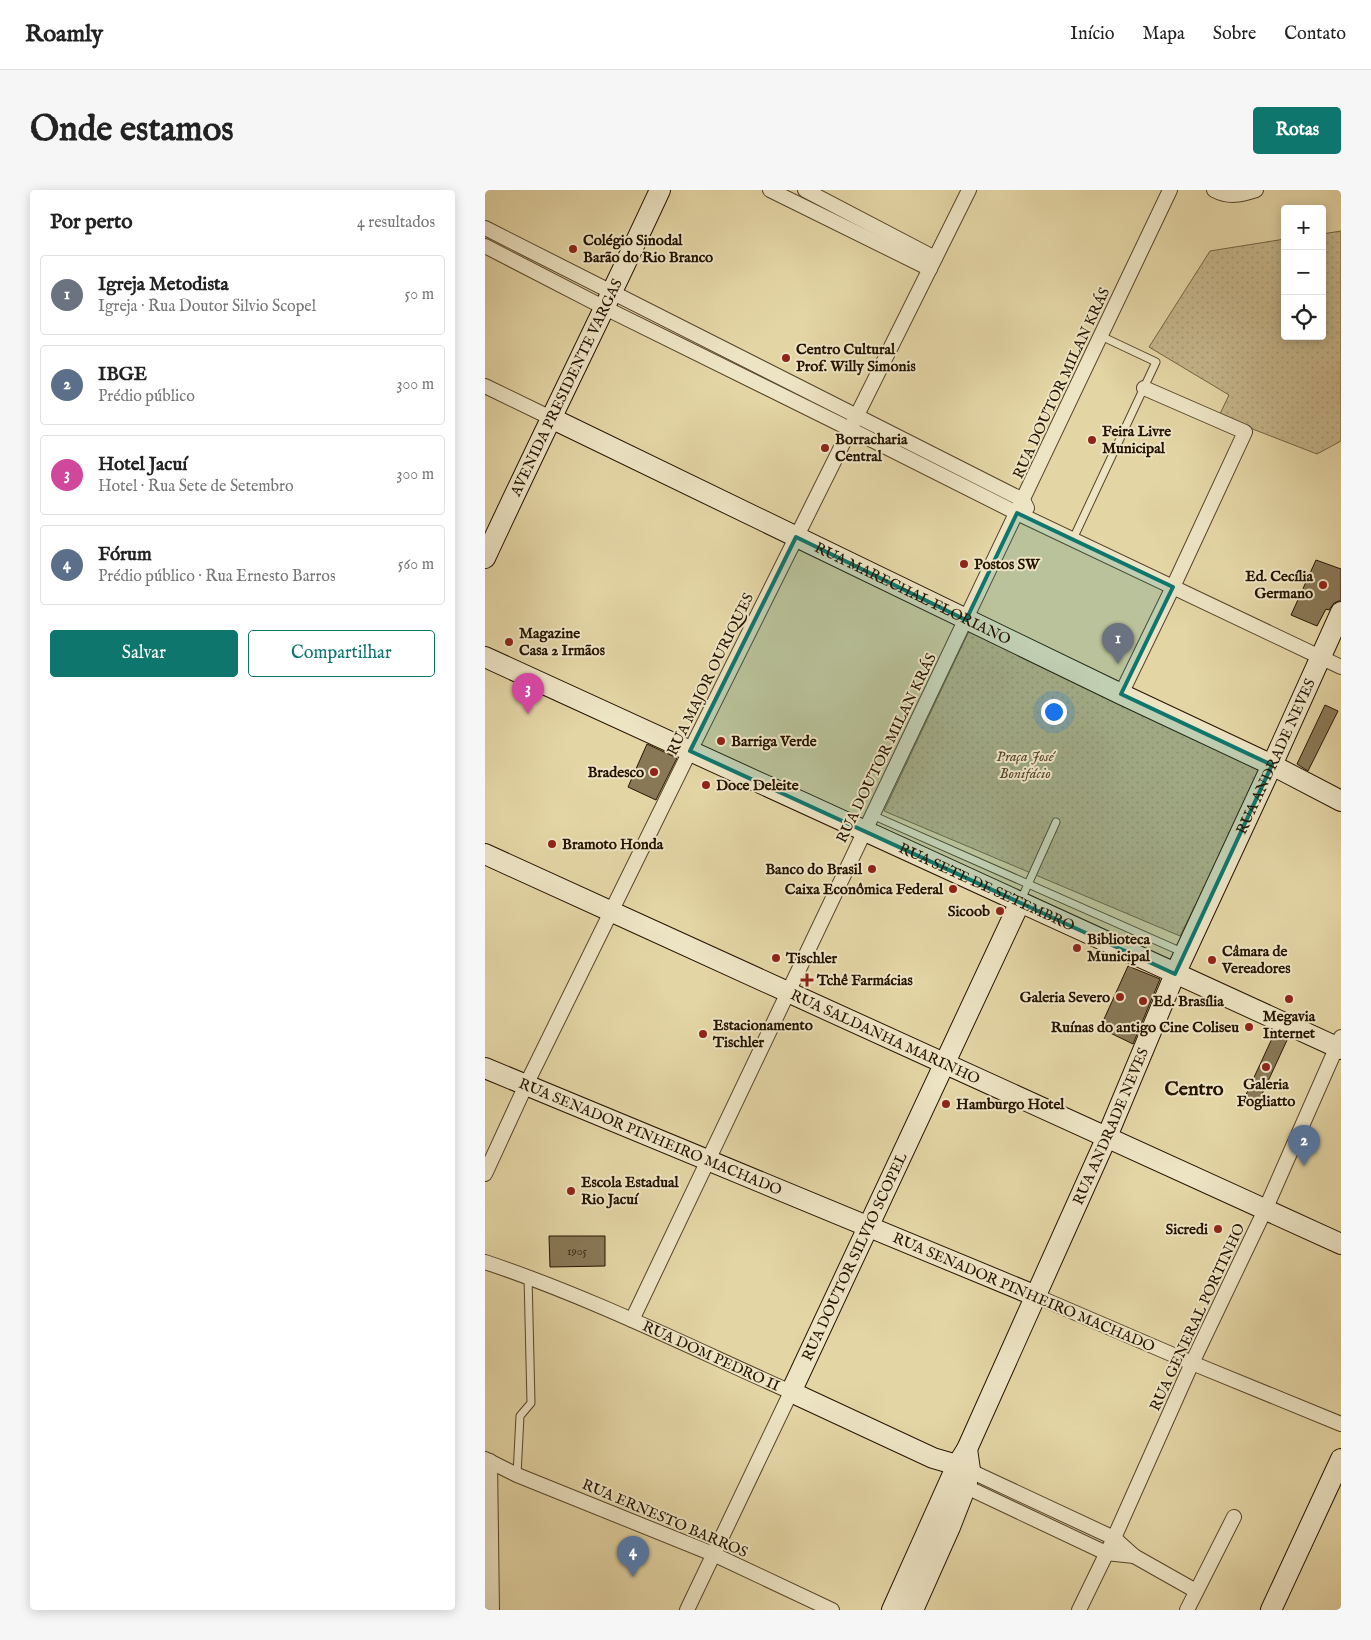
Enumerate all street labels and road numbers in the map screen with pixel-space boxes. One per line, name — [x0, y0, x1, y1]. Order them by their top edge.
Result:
street label: AVENIDA PRESIDENTE VARGAS — [506, 276, 627, 500]
street label: RUA DOUTOR MILAN KRÁS — [1009, 285, 1114, 482]
street label: RUA MARECHAL FLORIANO — [811, 538, 1014, 649]
street label: RUA MAJOR OURIQUES — [663, 590, 758, 759]
street label: RUA DOUTOR MILAN KRÁS — [832, 650, 941, 846]
street label: RUA ANDRADE NEVES — [1232, 676, 1320, 838]
street label: RUA SETE DE SETEMBRO — [896, 839, 1078, 936]
street label: RUA SALDANHA MARINHO — [787, 986, 983, 1089]
street label: RUA ANDRADE NEVES — [1069, 1045, 1153, 1208]
street label: RUA SENADOR PINHEIRO MACHADO — [516, 1074, 785, 1200]
street label: RUA DOUTOR SILVIO SCOPEL — [798, 1149, 912, 1364]
street label: RUA GENERAL PORTINHO — [1146, 1220, 1249, 1414]
street label: RUA SENADOR PINHEIRO MACHADO — [890, 1228, 1158, 1356]
street label: RUA DOM PEDRO II — [639, 1317, 783, 1396]
street label: RUA ERNESTO BARROS — [579, 1475, 751, 1562]

